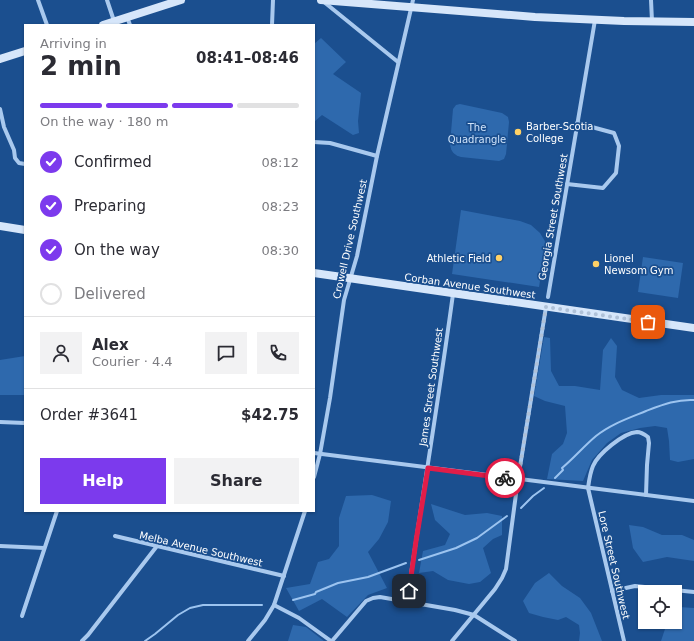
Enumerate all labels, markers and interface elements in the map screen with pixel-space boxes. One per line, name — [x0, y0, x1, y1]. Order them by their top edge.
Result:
text: Arriving in — [40, 36, 107, 51]
text: 08:41–08:46 — [196, 49, 299, 67]
text: 2 min — [40, 51, 122, 81]
text: On the way · 180 m — [40, 114, 168, 129]
place label: Barber-Scotia College — [526, 121, 593, 144]
park label: The Quadrangle — [448, 122, 506, 145]
marker: Barber-Scotia College — [513, 127, 523, 137]
icon: check — [40, 151, 62, 173]
text: Confirmed — [74, 153, 152, 171]
street label: Georgia Street Southwest — [536, 153, 570, 281]
text: 08:12 — [262, 155, 299, 170]
street label: Crowell Drive Southwest — [331, 178, 369, 300]
icon: check — [40, 195, 62, 217]
text: Preparing — [74, 197, 146, 215]
text: 08:23 — [262, 199, 299, 214]
icon: check — [40, 239, 62, 261]
text: On the way — [74, 241, 160, 259]
text: 08:30 — [262, 243, 299, 258]
place label: Athletic Field — [427, 253, 491, 264]
marker: Athletic Field — [494, 253, 504, 263]
place label: Lionel Newsom Gym — [604, 253, 673, 276]
marker: Lionel Newsom Gym — [591, 259, 601, 269]
street label: Corban Avenue Southwest — [404, 271, 536, 301]
text: Delivered — [74, 285, 146, 303]
pin — [631, 305, 665, 339]
icon: bag — [637, 311, 659, 333]
street label: James Street Southwest — [417, 327, 445, 448]
button: person — [40, 332, 82, 374]
button: chat — [205, 332, 247, 374]
button: phone — [257, 332, 299, 374]
text: Alex — [92, 336, 129, 354]
text: Courier · 4.4 — [92, 354, 173, 369]
text: Order #3641 — [40, 406, 138, 424]
text: $42.75 — [241, 406, 299, 424]
button: Help — [40, 458, 166, 504]
button: Share — [174, 458, 299, 504]
courier — [485, 458, 525, 498]
icon: bike — [494, 467, 516, 489]
street label: Lore Street Southwest — [596, 510, 632, 620]
street label: Melba Avenue Southwest — [138, 529, 264, 569]
pin — [392, 574, 426, 608]
icon: home — [398, 580, 420, 602]
map controls — [638, 585, 682, 629]
button: locate — [638, 585, 682, 629]

